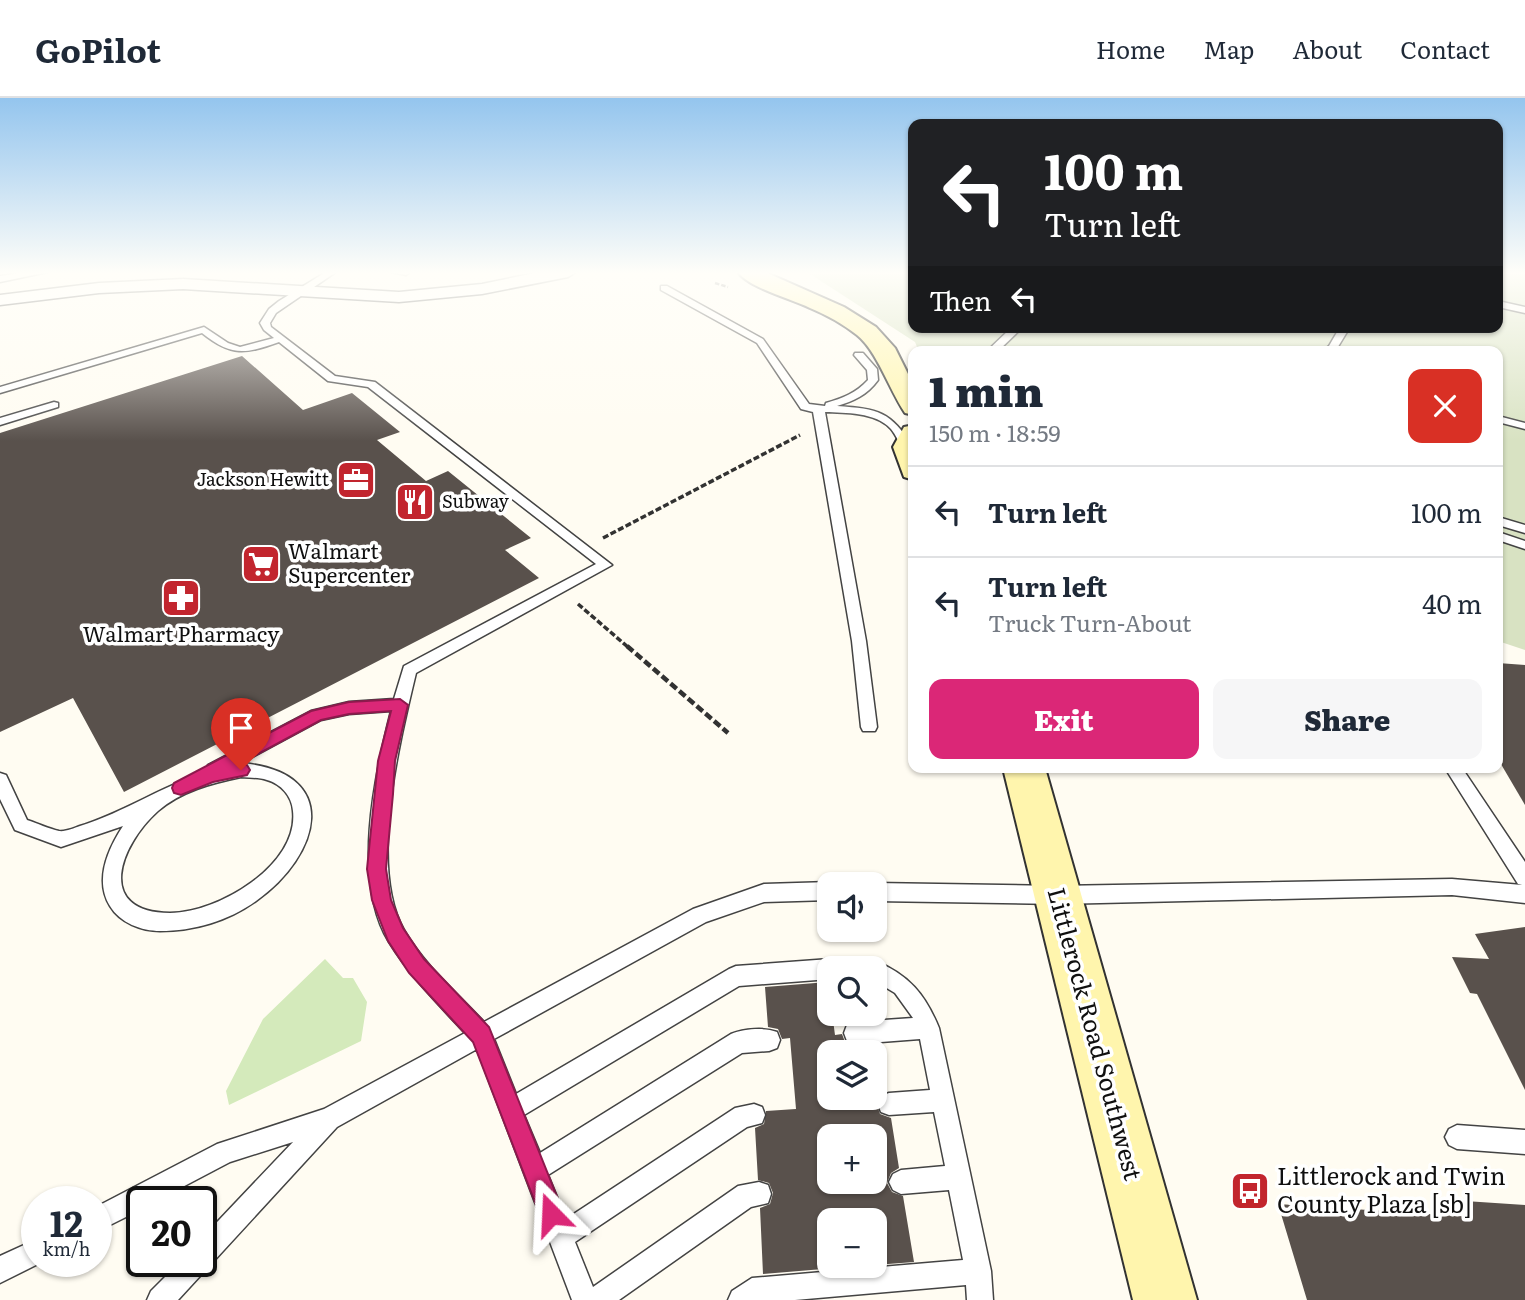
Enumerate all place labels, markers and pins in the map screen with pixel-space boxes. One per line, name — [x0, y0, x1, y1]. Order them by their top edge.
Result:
office icon: Jackson Hewitt — [335, 459, 377, 501]
place label: Jackson Hewitt — [197, 465, 330, 492]
restaurant icon: Subway — [394, 481, 436, 523]
place label: Subway — [442, 487, 509, 514]
place label: Walmart Supercenter — [288, 534, 410, 589]
supermarket icon: Walmart Supercenter — [240, 543, 282, 585]
pharmacy icon: Walmart Pharmacy — [160, 577, 202, 619]
place label: Walmart Pharmacy — [83, 617, 280, 648]
pin — [211, 698, 271, 770]
place label: Littlerock and Twin County Plaza [sb] — [1277, 1157, 1506, 1220]
bus stop icon: Littlerock and Twin County Plaza [sb] — [1229, 1170, 1271, 1212]

